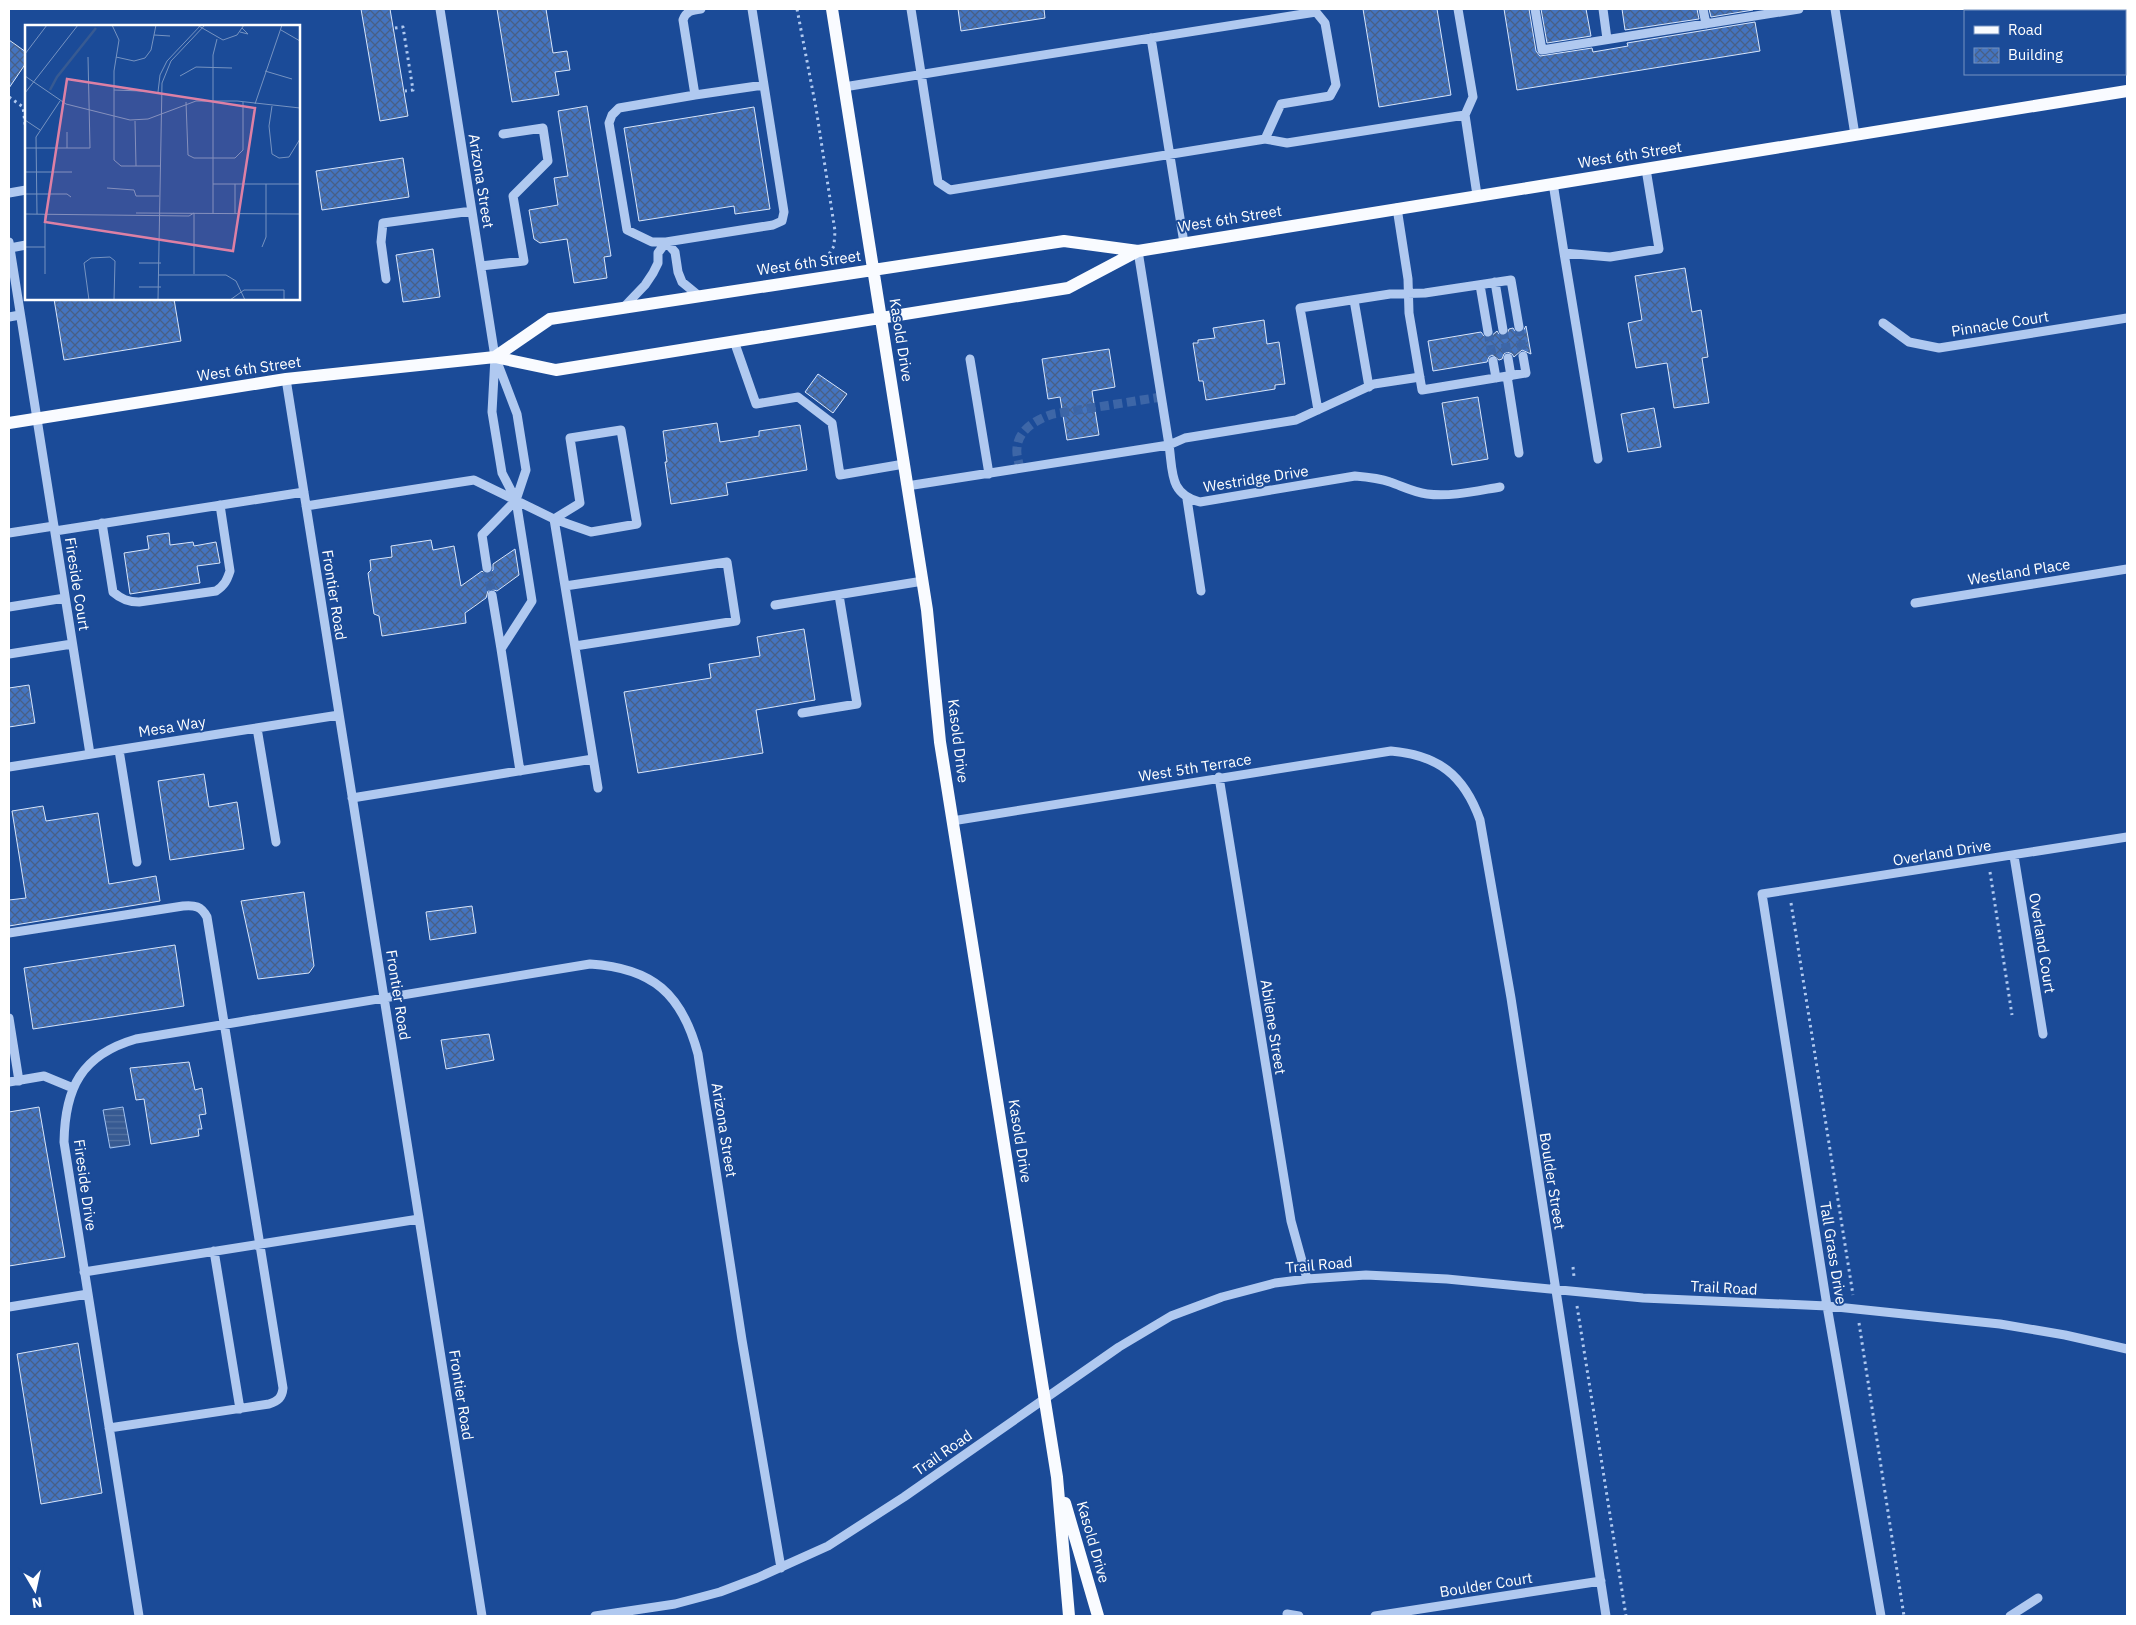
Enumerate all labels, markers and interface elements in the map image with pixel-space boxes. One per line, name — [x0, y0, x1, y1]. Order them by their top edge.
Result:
legend — [1964, 10, 2126, 75]
text: Road — [2008, 20, 2043, 39]
inset map — [25, 25, 300, 300]
text: Building — [2008, 45, 2063, 64]
street label: Arizona Street — [465, 132, 498, 229]
street label: West 6th Street — [1577, 137, 1683, 172]
street label: West 6th Street — [1177, 201, 1283, 236]
street label: West 6th Street — [756, 246, 862, 279]
street label: Kasold Drive — [886, 297, 917, 383]
street label: Pinnacle Court — [1950, 306, 2050, 341]
street label: West 6th Street — [196, 352, 302, 385]
street label: Westridge Drive — [1202, 461, 1310, 496]
street label: Fireside Court — [61, 536, 94, 632]
street label: Frontier Road — [318, 548, 351, 641]
street label: Westland Place — [1966, 554, 2072, 589]
street label: Kasold Drive — [944, 698, 973, 784]
street label: Mesa Way — [137, 712, 207, 741]
street label: West 5th Terrace — [1137, 749, 1253, 786]
street label: Overland Drive — [1891, 835, 1992, 870]
street label: Overland Court — [2025, 891, 2060, 995]
street label: Frontier Road — [382, 948, 415, 1041]
street label: Abilene Street — [1257, 978, 1290, 1076]
street label: Arizona Street — [708, 1081, 741, 1178]
street label: Kasold Drive — [1005, 1098, 1036, 1184]
street label: Boulder Street — [1535, 1131, 1570, 1231]
street label: Fireside Drive — [70, 1138, 101, 1232]
street label: Tall Grass Drive — [1816, 1200, 1851, 1306]
street label: Trail Road — [1285, 1252, 1353, 1277]
street label: Trail Road — [1690, 1276, 1758, 1299]
street label: Frontier Road — [445, 1348, 478, 1441]
street label: Trail Road — [910, 1426, 976, 1480]
street label: Kasold Drive — [1073, 1499, 1114, 1585]
north arrow — [10, 1565, 60, 1615]
street label: Boulder Court — [1438, 1568, 1534, 1601]
text: N — [31, 1593, 43, 1613]

